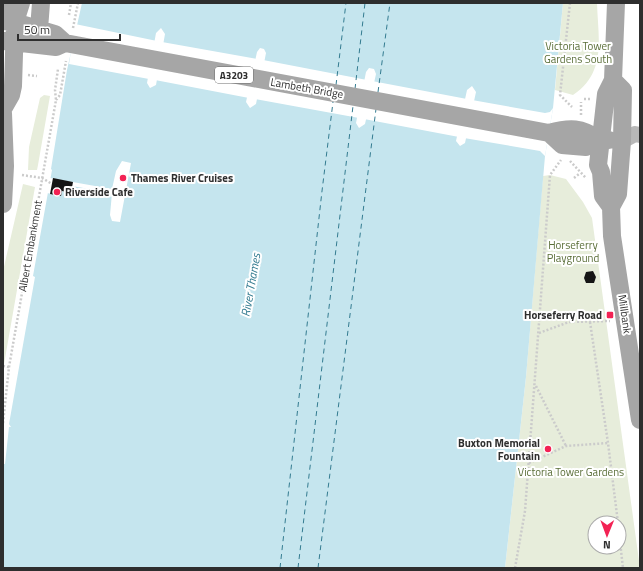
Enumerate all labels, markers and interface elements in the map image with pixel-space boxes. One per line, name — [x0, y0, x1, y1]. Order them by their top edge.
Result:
scale bar — [18, 16, 120, 42]
text: 50 m — [24, 20, 50, 39]
park label: Victoria Tower Gardens South — [544, 38, 612, 67]
road number: A3203 — [215, 67, 253, 83]
street label: Lambeth Bridge — [269, 74, 345, 102]
place label: Thames River Cruises — [131, 170, 233, 186]
marker: Thames River Cruises — [118, 173, 128, 183]
place label: Riverside Cafe — [65, 184, 133, 200]
marker: Riverside Cafe — [52, 187, 62, 197]
street label: Albert Embankment — [14, 199, 46, 293]
park label: Horseferry Playground — [547, 237, 599, 266]
water label: River Thames — [236, 251, 266, 318]
street label: Millbank — [614, 293, 636, 335]
place label: Horseferry Road — [524, 307, 602, 323]
marker: Horseferry Road — [605, 310, 615, 320]
place label: Buxton Memorial Fountain — [458, 435, 540, 464]
marker: Buxton Memorial Fountain — [543, 444, 553, 454]
park label: Victoria Tower Gardens — [518, 464, 624, 480]
north arrow — [587, 515, 627, 555]
text: N — [603, 537, 611, 553]

